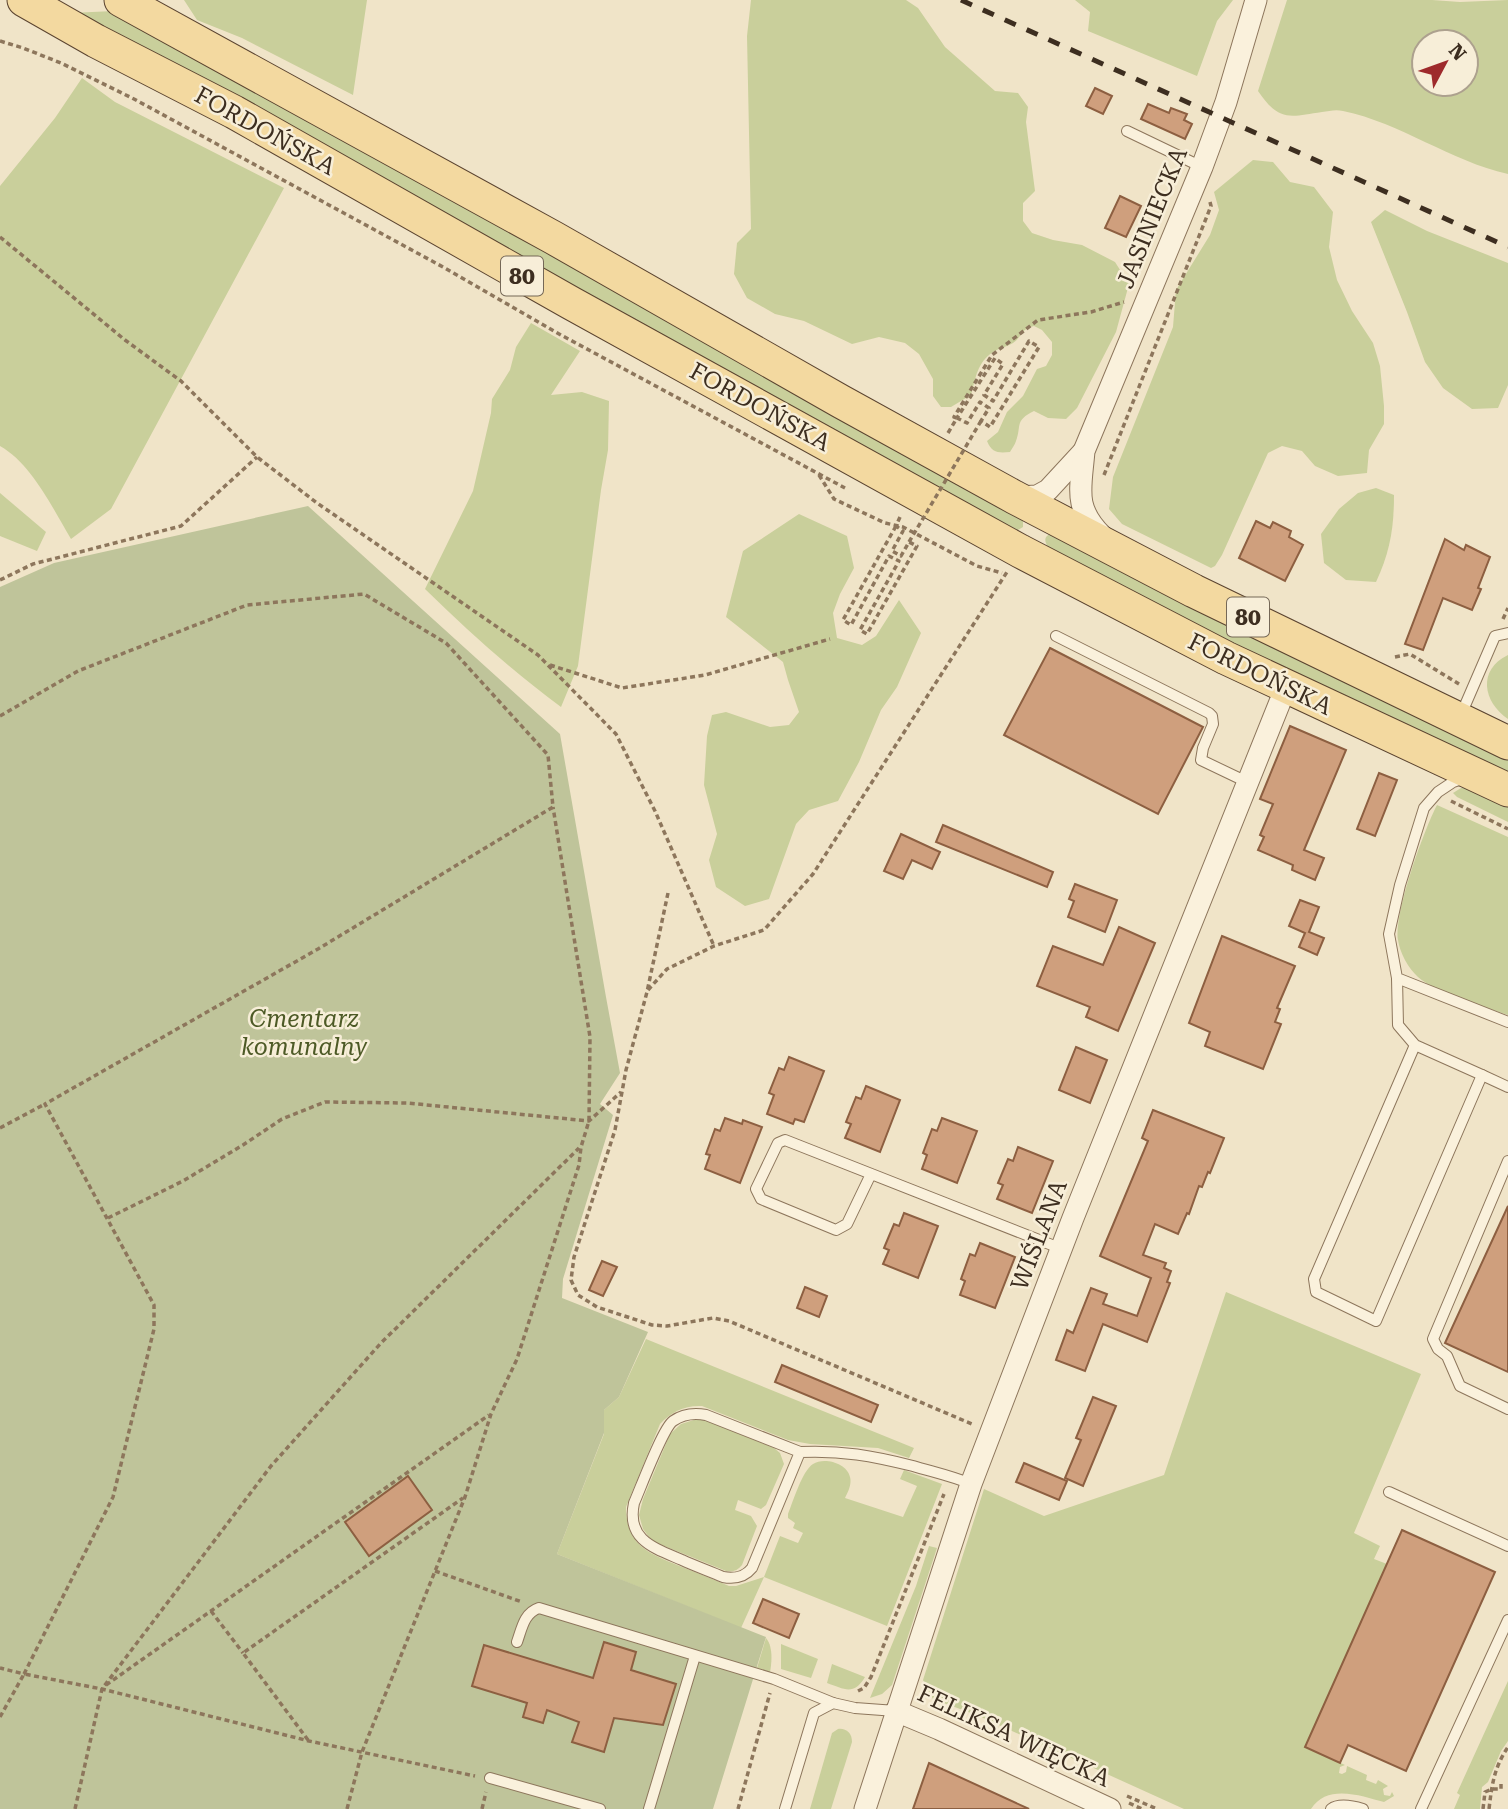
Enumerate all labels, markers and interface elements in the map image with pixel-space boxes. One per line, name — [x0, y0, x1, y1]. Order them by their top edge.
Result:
north arrow — [1410, 28, 1480, 98]
text: N — [1444, 39, 1471, 66]
street label: FORDOŃSKA — [190, 80, 341, 181]
street label: JASINIECKA — [1111, 143, 1193, 293]
road number: 80 — [501, 256, 543, 296]
street label: FORDOŃSKA — [685, 356, 836, 457]
road number: 80 — [1227, 597, 1269, 636]
street label: FORDOŃSKA — [1184, 626, 1337, 721]
park label: Cmentarz komunalny — [241, 1005, 368, 1061]
street label: WIŚLANA — [1004, 1175, 1073, 1294]
street label: FELIKSA WIĘCKA — [913, 1679, 1115, 1793]

